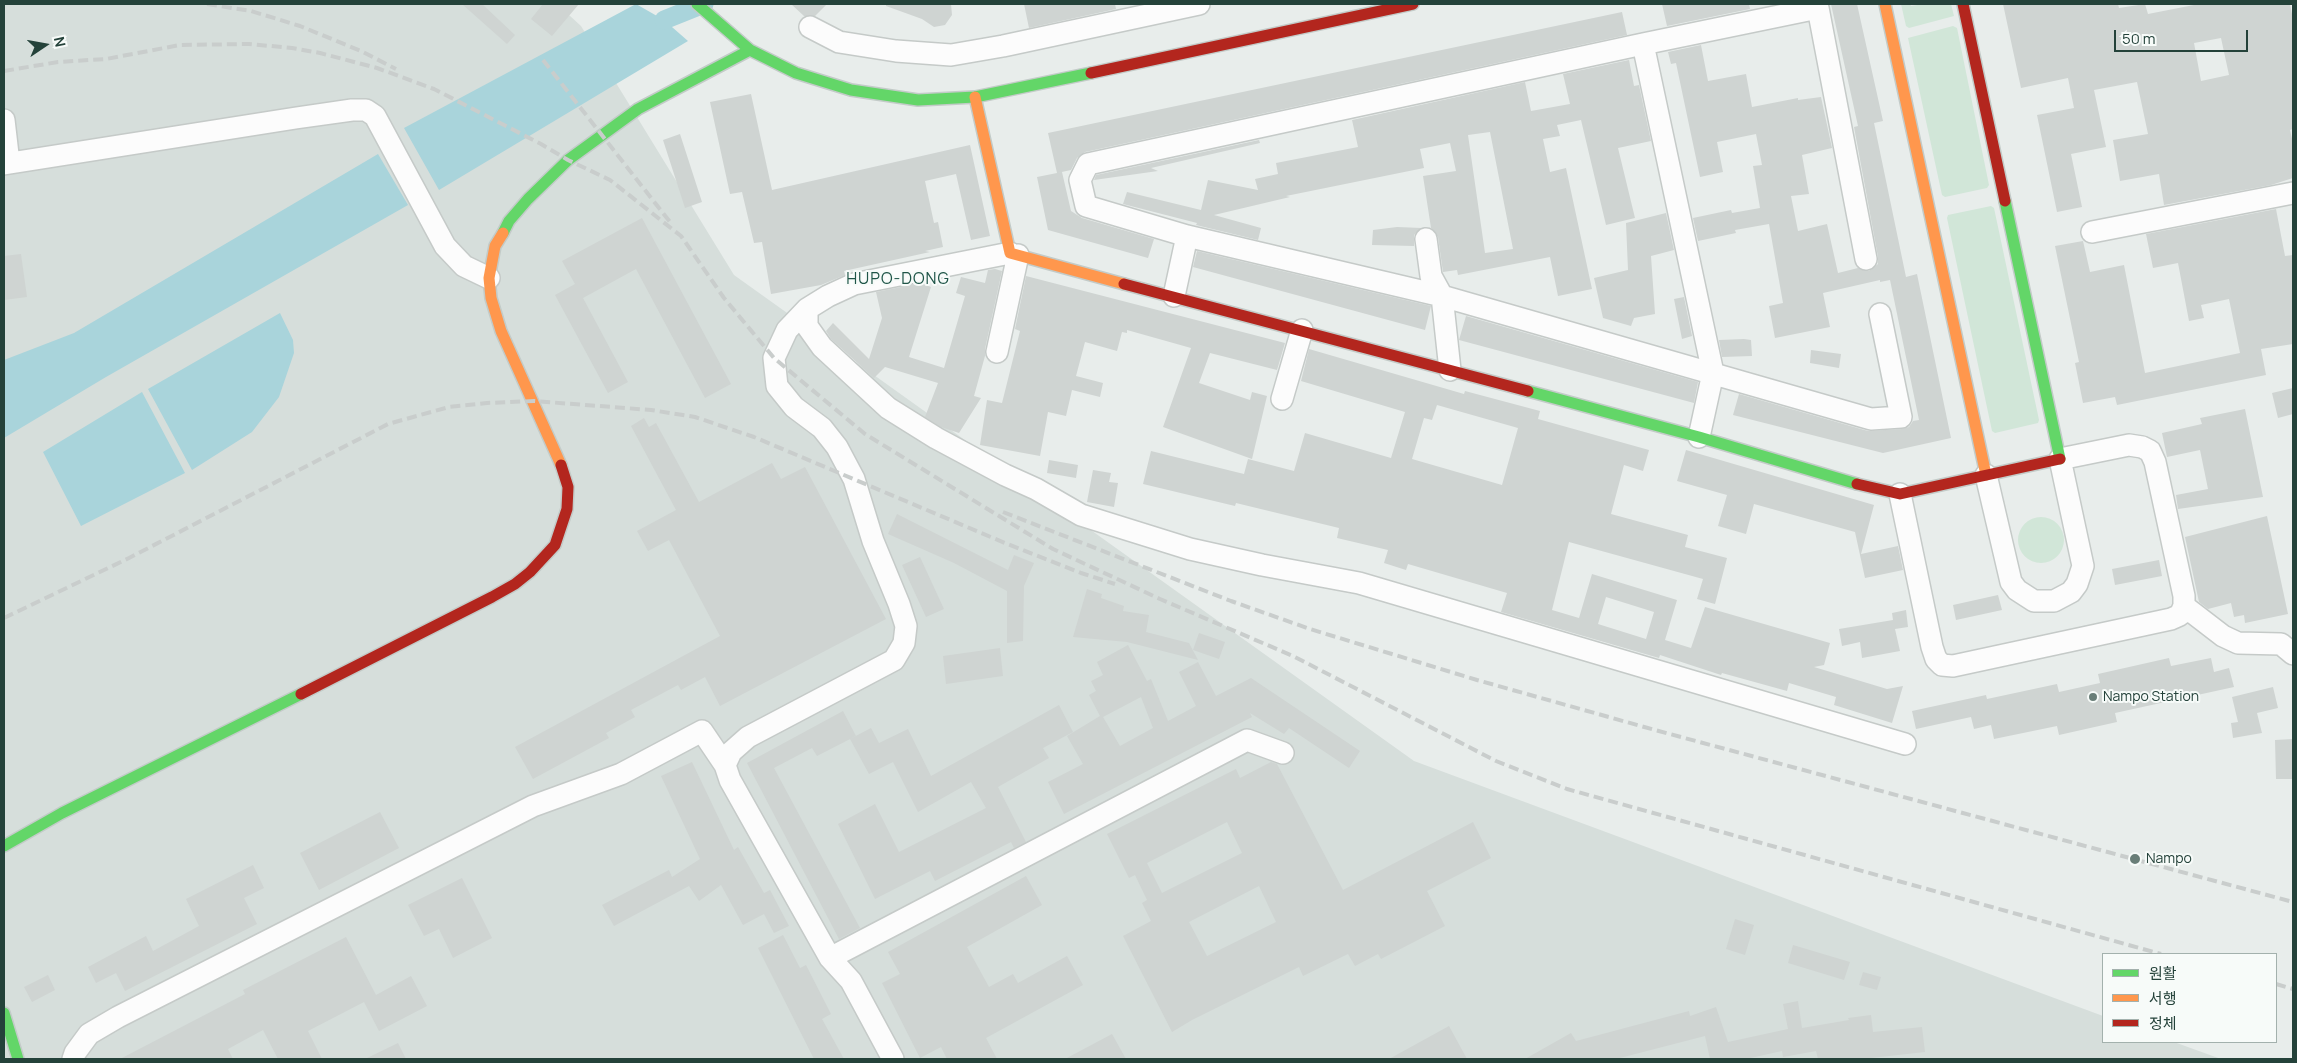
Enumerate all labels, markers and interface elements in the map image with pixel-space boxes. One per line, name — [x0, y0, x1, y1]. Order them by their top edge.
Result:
north arrow — [20, 20, 70, 70]
scale bar — [2117, 20, 2251, 52]
text: 50 m — [2122, 28, 2156, 49]
text: N — [50, 35, 70, 49]
district label: HUPO-DONG — [845, 270, 951, 290]
place label: Nampo Station — [2103, 689, 2199, 705]
marker: Nampo Station — [2087, 691, 2099, 703]
place label: Nampo — [2146, 851, 2192, 867]
marker: Nampo — [2128, 852, 2142, 866]
legend — [2102, 953, 2277, 1043]
text: 원활 — [2149, 963, 2177, 984]
text: 서행 — [2149, 988, 2177, 1009]
text: 정체 — [2149, 1013, 2177, 1034]

